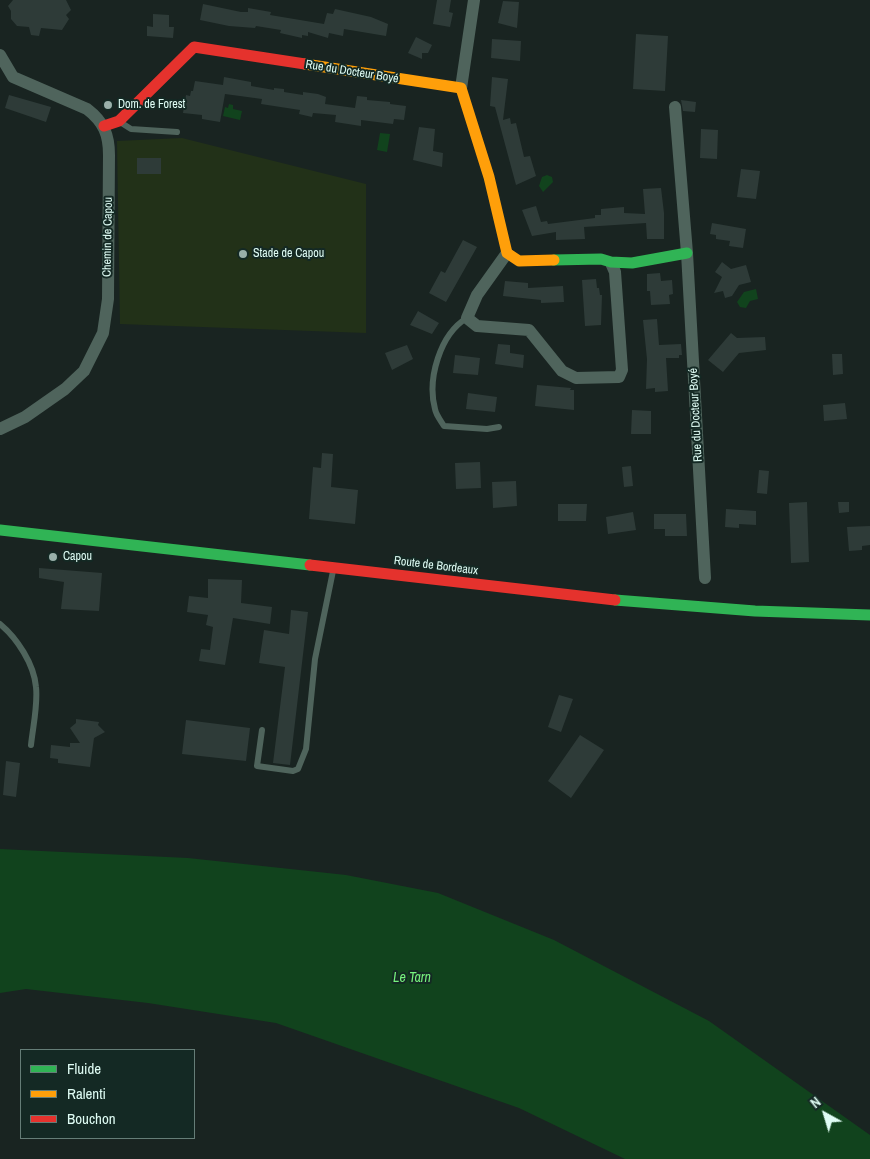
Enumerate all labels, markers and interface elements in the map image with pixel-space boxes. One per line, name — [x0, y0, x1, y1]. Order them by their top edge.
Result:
street label: Rue du Docteur Boyé — [304, 58, 400, 86]
place label: Dom. de Forest — [118, 98, 185, 112]
marker: Dom. de Forest — [102, 99, 114, 111]
street label: Chemin de Capou — [100, 197, 116, 277]
place label: Stade de Capou — [253, 247, 324, 261]
marker: Stade de Capou — [237, 248, 249, 260]
street label: Rue du Docteur Boyé — [686, 368, 706, 462]
place label: Capou — [63, 550, 92, 564]
marker: Capou — [47, 551, 59, 563]
street label: Route de Bordeaux — [393, 554, 479, 578]
water label: Le Tarn — [393, 970, 431, 986]
legend — [20, 1049, 195, 1139]
text: Fluide — [67, 1058, 101, 1079]
text: Ralenti — [67, 1083, 106, 1104]
north arrow — [800, 1089, 850, 1139]
text: N — [807, 1093, 824, 1112]
text: Bouchon — [67, 1108, 116, 1129]

